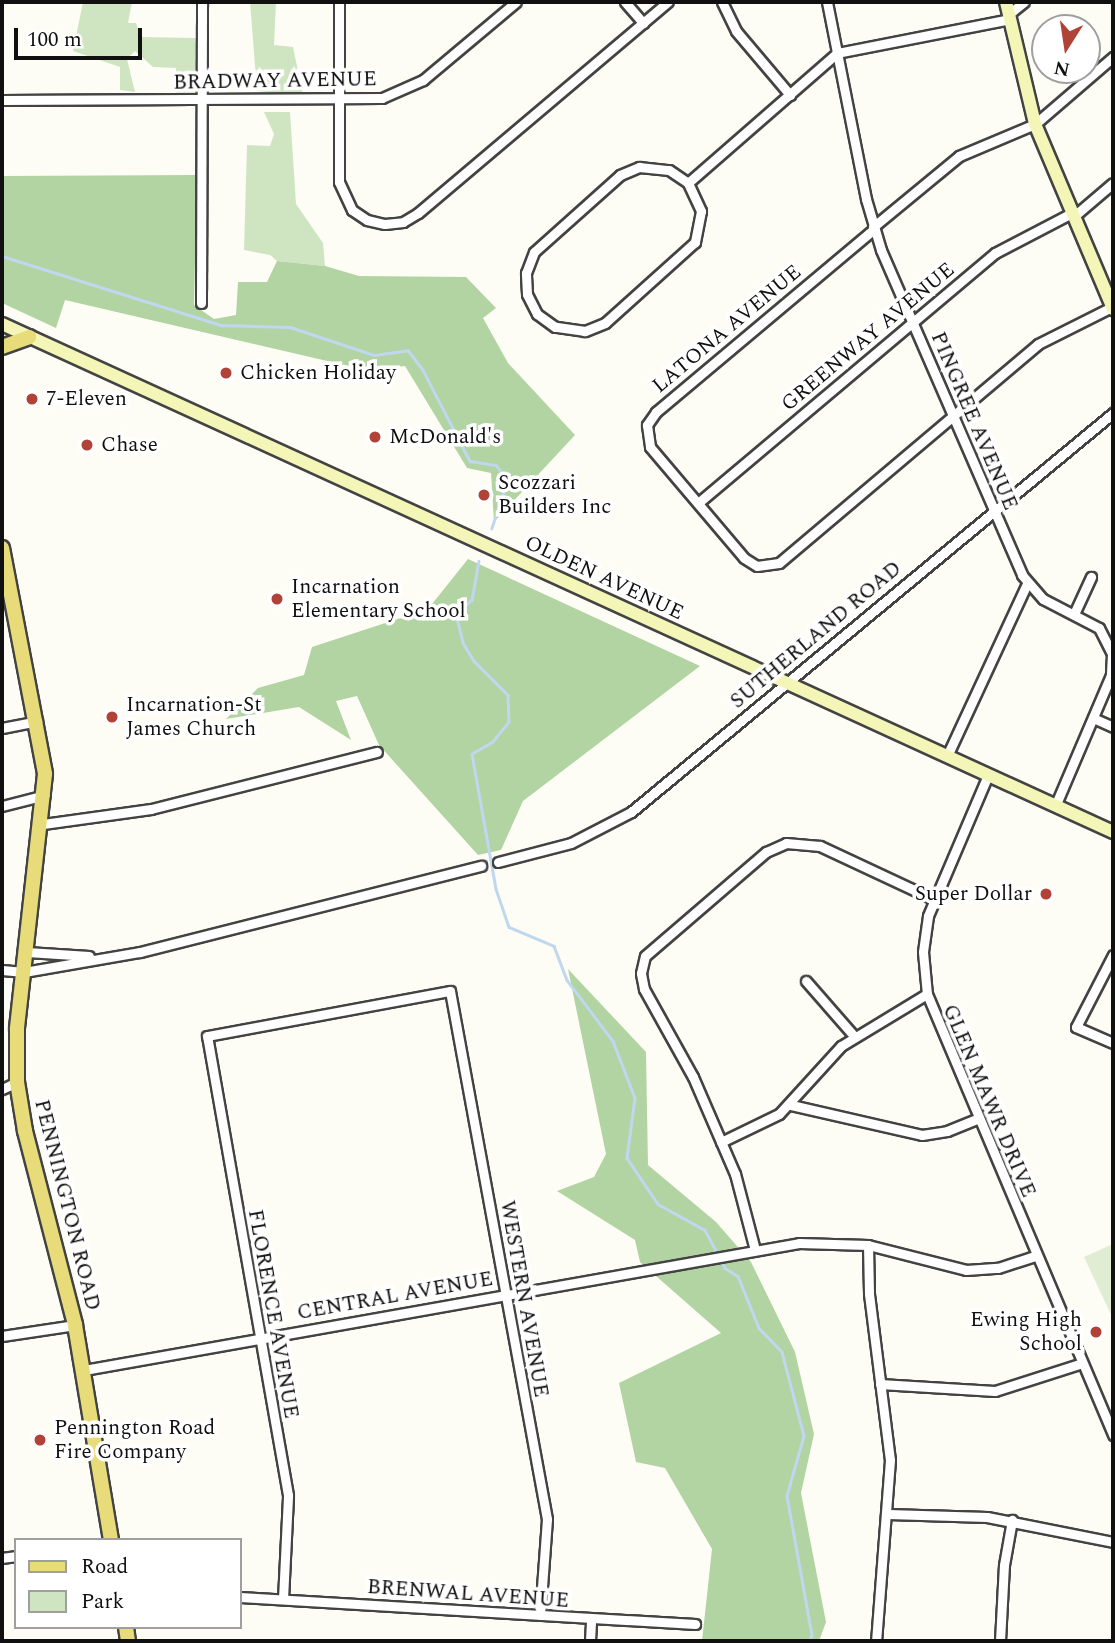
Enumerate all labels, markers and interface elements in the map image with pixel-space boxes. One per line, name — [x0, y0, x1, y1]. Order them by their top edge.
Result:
scale bar — [18, 14, 145, 58]
north arrow — [1031, 14, 1101, 84]
text: 100 m — [27, 24, 82, 56]
text: N — [1051, 52, 1073, 84]
street label: BRADWAY AVENUE — [173, 67, 377, 95]
street label: GREENWAY AVENUE — [776, 257, 960, 417]
street label: LATONA AVENUE — [647, 259, 807, 399]
street label: PINGREE AVENUE — [925, 328, 1023, 514]
place label: Chicken Holiday — [240, 360, 396, 386]
marker: Chicken Holiday — [218, 365, 234, 381]
place label: 7-Eleven — [46, 386, 127, 412]
marker: 7-Eleven — [24, 391, 40, 407]
place label: McDonald's — [389, 424, 501, 450]
marker: McDonald's — [367, 429, 383, 445]
place label: Chase — [101, 432, 158, 458]
marker: Chase — [79, 437, 95, 453]
place label: Scozzari Builders Inc — [498, 470, 611, 520]
marker: Scozzari Builders Inc — [476, 487, 492, 503]
street label: OLDEN AVENUE — [521, 530, 687, 626]
street label: SUTHERLAND ROAD — [725, 556, 907, 714]
place label: Incarnation Elementary School — [291, 574, 466, 624]
marker: Incarnation Elementary School — [269, 591, 285, 607]
place label: Incarnation-St James Church — [126, 692, 262, 742]
marker: Incarnation-St James Church — [104, 709, 120, 725]
place label: Super Dollar — [915, 881, 1032, 907]
marker: Super Dollar — [1038, 886, 1054, 902]
street label: GLEN MAWR DRIVE — [937, 1001, 1041, 1201]
street label: PENNINGTON ROAD — [29, 1097, 105, 1313]
street label: WESTERN AVENUE — [494, 1199, 554, 1399]
street label: FLORENCE AVENUE — [242, 1207, 304, 1421]
street label: CENTRAL AVENUE — [295, 1266, 495, 1326]
place label: Ewing High School — [970, 1307, 1082, 1357]
marker: Ewing High School — [1088, 1324, 1104, 1340]
place label: Pennington Road Fire Company — [54, 1415, 215, 1465]
marker: Pennington Road Fire Company — [32, 1432, 48, 1448]
legend — [14, 1538, 242, 1629]
text: Road — [81, 1551, 128, 1583]
street label: BRENWAL AVENUE — [366, 1574, 570, 1614]
text: Park — [81, 1586, 124, 1618]

